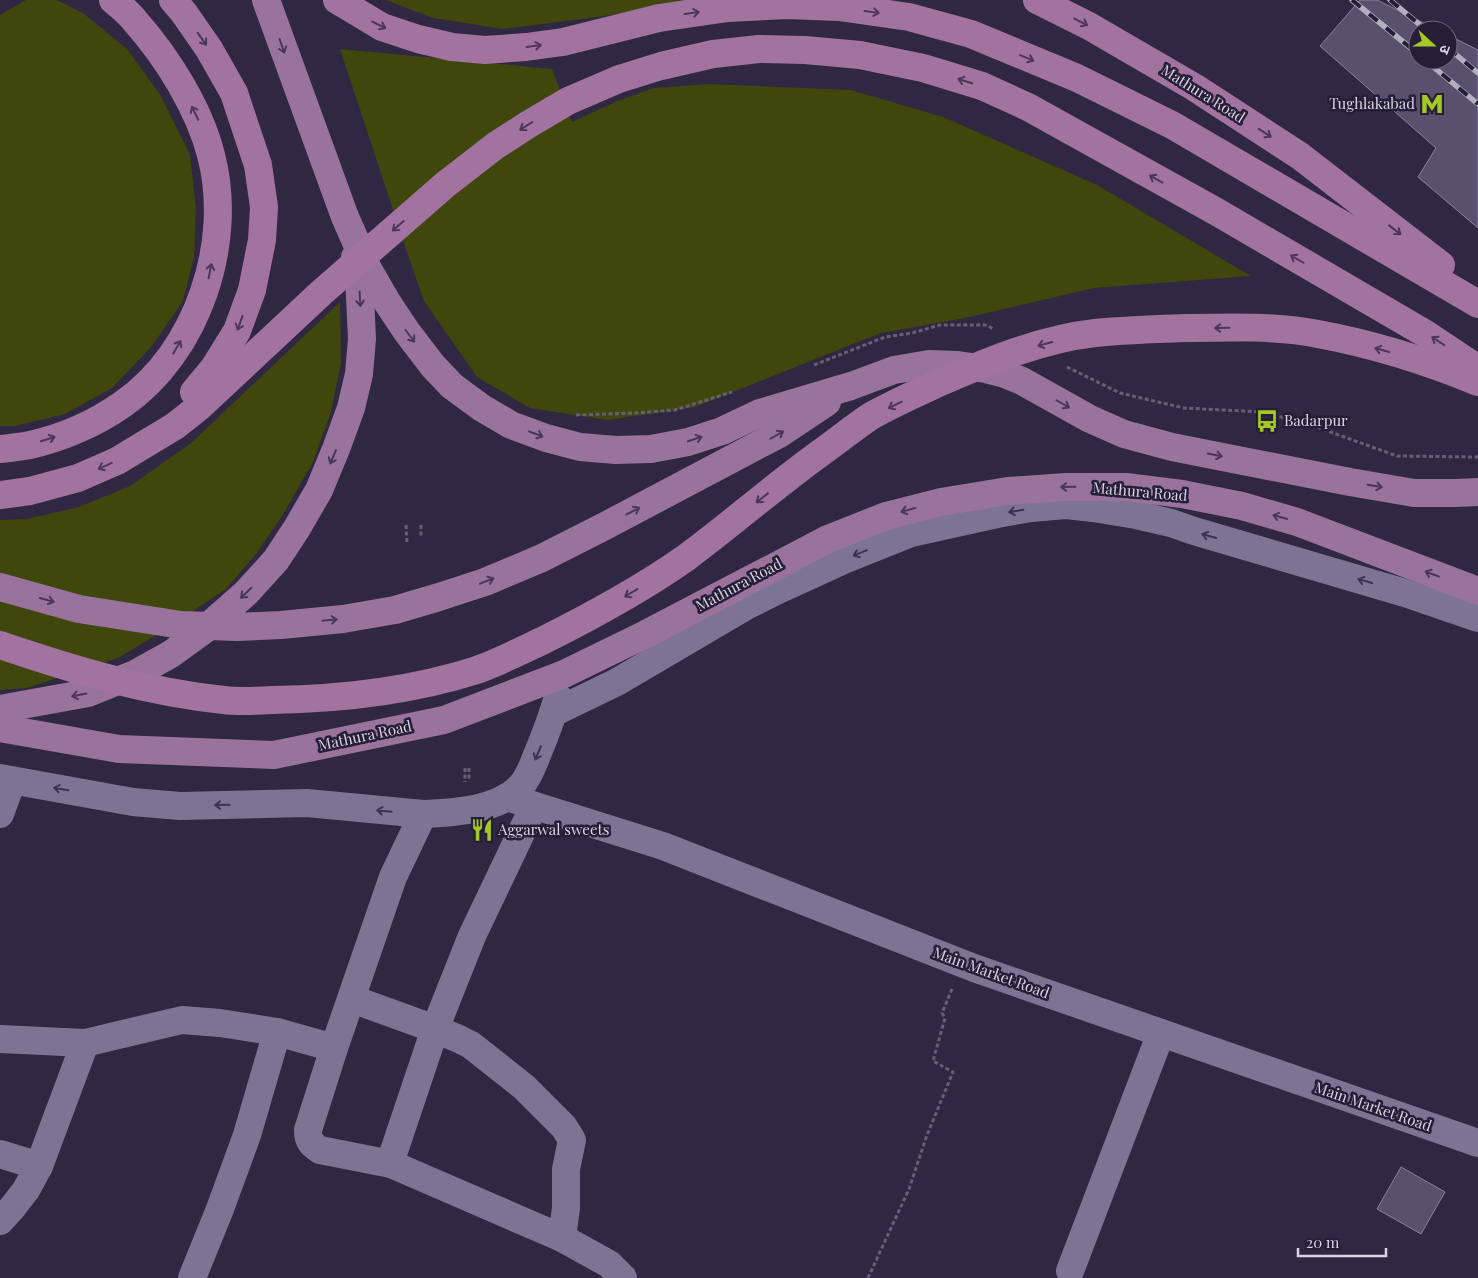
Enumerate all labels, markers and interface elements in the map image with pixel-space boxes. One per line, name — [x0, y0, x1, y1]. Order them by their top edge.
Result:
one-way arrow — [863, 7, 879, 17]
one-way arrow — [684, 8, 700, 18]
one-way arrow — [1073, 18, 1088, 27]
one-way arrow — [371, 20, 386, 30]
north arrow — [1408, 20, 1458, 70]
one-way arrow — [197, 32, 207, 46]
one-way arrow — [278, 38, 288, 54]
one-way arrow — [525, 41, 541, 51]
text: उ — [1435, 43, 1456, 58]
one-way arrow — [1019, 53, 1034, 63]
street label: Mathura Road — [1158, 59, 1249, 127]
one-way arrow — [958, 75, 974, 85]
metro station icon: Tughlakabad — [1419, 91, 1445, 117]
place label: Tughlakabad — [1329, 93, 1415, 113]
one-way arrow — [190, 105, 200, 120]
one-way arrow — [520, 121, 534, 131]
one-way arrow — [1257, 129, 1271, 139]
one-way arrow — [1150, 173, 1164, 183]
one-way arrow — [392, 220, 405, 232]
one-way arrow — [1388, 225, 1402, 235]
one-way arrow — [1291, 254, 1305, 264]
one-way arrow — [206, 263, 216, 279]
one-way arrow — [355, 290, 365, 307]
one-way arrow — [235, 314, 244, 330]
one-way arrow — [1214, 323, 1230, 332]
one-way arrow — [405, 329, 416, 342]
one-way arrow — [1431, 336, 1445, 346]
one-way arrow — [1037, 339, 1053, 349]
one-way arrow — [172, 340, 182, 355]
one-way arrow — [1375, 344, 1391, 354]
one-way arrow — [1055, 399, 1069, 409]
one-way arrow — [887, 400, 902, 410]
bus stop icon: Badarpur — [1254, 408, 1280, 434]
place label: Badarpur — [1284, 410, 1348, 430]
one-way arrow — [769, 429, 783, 439]
one-way arrow — [528, 430, 543, 440]
one-way arrow — [39, 434, 55, 444]
one-way arrow — [687, 434, 703, 444]
one-way arrow — [328, 449, 338, 464]
one-way arrow — [1207, 451, 1223, 461]
one-way arrow — [98, 462, 113, 472]
street label: Mathura Road — [1092, 477, 1189, 505]
one-way arrow — [1061, 482, 1077, 492]
one-way arrow — [1367, 482, 1383, 492]
one-way arrow — [755, 493, 769, 503]
one-way arrow — [626, 506, 641, 516]
one-way arrow — [900, 506, 916, 516]
one-way arrow — [1008, 506, 1024, 516]
one-way arrow — [1272, 512, 1288, 522]
one-way arrow — [1202, 530, 1218, 540]
one-way arrow — [852, 550, 867, 559]
street label: Mathura Road — [692, 553, 785, 615]
one-way arrow — [1425, 569, 1441, 578]
one-way arrow — [479, 575, 494, 584]
one-way arrow — [1358, 575, 1374, 585]
one-way arrow — [240, 587, 252, 599]
one-way arrow — [624, 589, 638, 599]
one-way arrow — [38, 596, 54, 606]
one-way arrow — [321, 615, 337, 625]
one-way arrow — [72, 690, 88, 700]
street label: Mathura Road — [316, 715, 414, 755]
one-way arrow — [532, 745, 542, 760]
one-way arrow — [53, 784, 69, 794]
one-way arrow — [214, 800, 230, 810]
one-way arrow — [377, 806, 393, 816]
restaurant icon: Aggarwal sweets — [469, 817, 495, 843]
place label: Aggarwal sweets — [497, 819, 610, 839]
street label: Main Market Road — [930, 942, 1053, 1003]
street label: Main Market Road — [1312, 1077, 1435, 1136]
scale bar — [1298, 1226, 1386, 1258]
text: 20 m — [1306, 1232, 1340, 1252]

